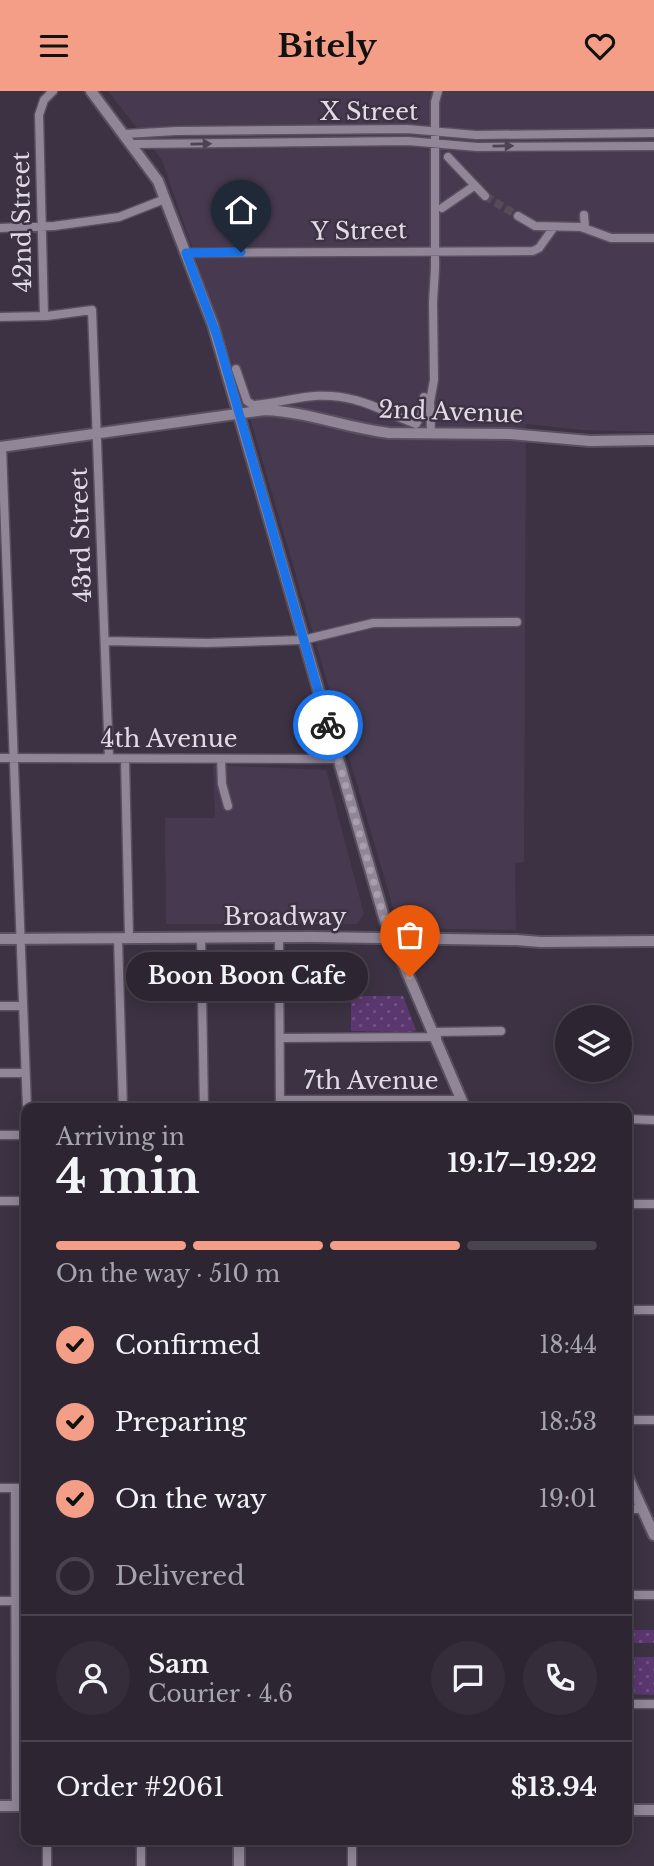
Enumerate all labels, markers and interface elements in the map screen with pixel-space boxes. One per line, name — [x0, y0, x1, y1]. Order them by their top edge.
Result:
text: Bitely — [277, 26, 377, 66]
icon: menu — [35, 27, 73, 65]
icon: heart — [581, 27, 619, 65]
street label: X Street — [320, 97, 418, 126]
one-way arrow — [191, 138, 213, 149]
one-way arrow — [492, 141, 514, 152]
street label: 42nd Street — [6, 151, 37, 293]
pin — [211, 180, 271, 252]
icon: home — [222, 191, 260, 229]
street label: Y Street — [310, 215, 407, 246]
street label: 2nd Avenue — [378, 394, 524, 429]
street label: 43rd Street — [64, 467, 97, 603]
courier — [293, 690, 363, 760]
icon: bike — [309, 706, 347, 744]
street label: 4th Avenue — [101, 724, 237, 753]
street label: Broadway — [224, 902, 347, 931]
pin — [380, 905, 440, 977]
icon: bag — [391, 916, 429, 954]
callout: Boon Boon Cafe — [126, 953, 368, 1001]
text: Boon Boon Cafe — [148, 962, 346, 990]
map controls — [555, 1005, 632, 1082]
button: layers — [555, 1005, 632, 1082]
street label: 7th Avenue — [304, 1066, 438, 1095]
text: Arriving in — [56, 1123, 185, 1151]
text: 19:17–19:22 — [447, 1147, 597, 1179]
text: 4 min — [56, 1148, 200, 1205]
text: On the way · 510 m — [56, 1260, 280, 1288]
icon: check — [56, 1326, 94, 1364]
text: Confirmed — [115, 1329, 260, 1361]
text: 18:44 — [539, 1331, 597, 1359]
icon: check — [56, 1403, 94, 1441]
text: Preparing — [115, 1406, 247, 1438]
text: 18:53 — [539, 1408, 597, 1436]
icon: check — [56, 1480, 94, 1518]
text: On the way — [115, 1483, 267, 1515]
text: 19:01 — [539, 1485, 597, 1513]
text: Delivered — [115, 1560, 245, 1592]
button: person — [56, 1641, 130, 1715]
button: chat — [431, 1641, 505, 1715]
button: phone — [523, 1641, 597, 1715]
text: Sam — [148, 1648, 209, 1680]
text: Courier · 4.6 — [148, 1680, 293, 1708]
text: Order #2061 — [56, 1771, 225, 1803]
text: $13.94 — [511, 1771, 597, 1803]

